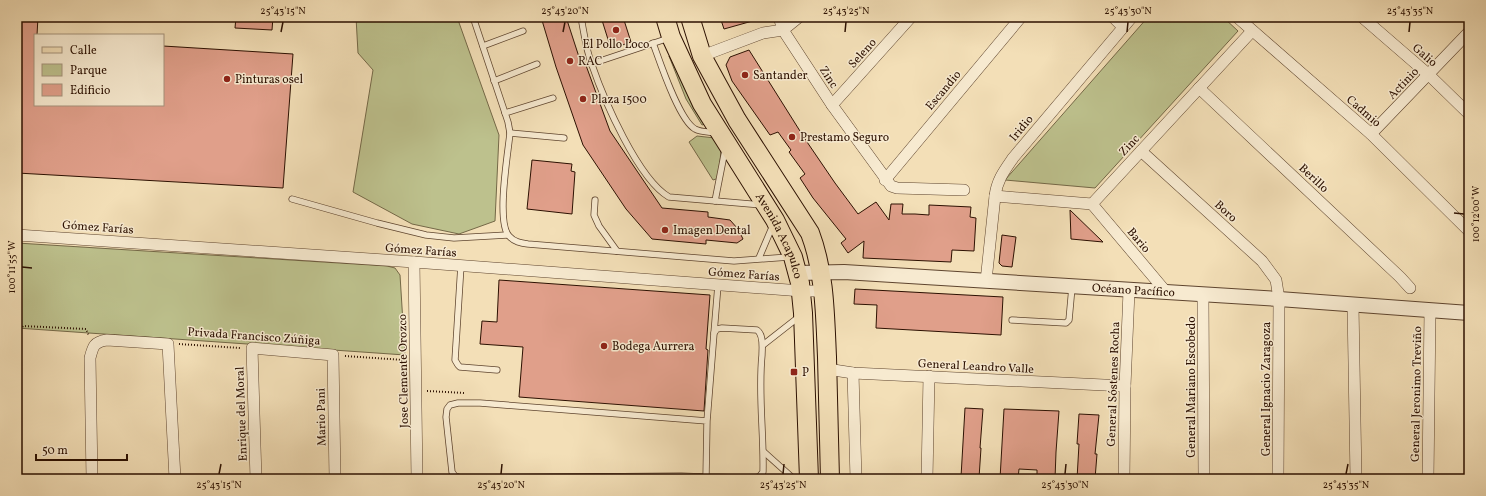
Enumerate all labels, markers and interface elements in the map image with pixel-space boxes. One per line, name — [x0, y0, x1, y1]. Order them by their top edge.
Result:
text: 25°43'15"N — [260, 4, 306, 18]
text: 25°43'20"N — [541, 4, 589, 18]
text: 25°43'25"N — [823, 4, 870, 18]
text: 25°43'30"N — [1104, 4, 1152, 18]
text: 25°43'35"N — [1387, 4, 1434, 18]
marker: El Pollo Loco — [611, 25, 621, 35]
legend — [34, 34, 164, 106]
street label: Seleno — [845, 35, 880, 72]
place label: El Pollo Loco — [582, 37, 650, 53]
street label: Galio — [1408, 40, 1440, 71]
text: Calle — [70, 43, 97, 59]
place label: RAC — [578, 54, 602, 70]
marker: RAC — [565, 56, 575, 66]
text: Parque — [70, 63, 107, 79]
street label: Zinc — [815, 63, 841, 92]
street label: Actinio — [1385, 64, 1423, 103]
street label: Escandio — [922, 67, 965, 114]
place label: Santander — [753, 68, 808, 84]
marker: Santander — [740, 70, 750, 80]
place label: Pinturas osel — [235, 72, 303, 88]
marker: Pinturas osel — [222, 74, 232, 84]
text: Edificio — [70, 83, 110, 99]
place label: Plaza 1500 — [591, 92, 647, 108]
street label: Cadmio — [1343, 92, 1384, 131]
marker: Plaza 1500 — [578, 94, 588, 104]
street label: Iridio — [1006, 112, 1037, 145]
place label: Prestamo Seguro — [800, 130, 889, 146]
marker: Prestamo Seguro — [787, 132, 797, 142]
street label: Zinc — [1116, 132, 1144, 160]
street label: Berillo — [1295, 161, 1332, 197]
text: 100°12'00"W — [1469, 186, 1483, 242]
street label: Avenida Acapulco — [751, 190, 806, 281]
street label: Boro — [1211, 197, 1240, 226]
street label: Gómez Farías — [62, 218, 134, 238]
place label: Imagen Dental — [673, 223, 751, 239]
marker: Imagen Dental — [660, 225, 670, 235]
street label: Bario — [1123, 225, 1154, 257]
text: 100°11'55"W — [5, 241, 19, 293]
street label: Gómez Farías — [385, 241, 457, 261]
street label: Gómez Farías — [708, 265, 780, 285]
street label: Océano Pacífico — [1091, 280, 1175, 302]
street label: Jose Clemente Orozco — [395, 314, 413, 428]
street label: General Mariano Escobedo — [1184, 316, 1200, 458]
street label: General Sóstenes Rocha — [1104, 321, 1124, 447]
street label: General Ignacio Zaragoza — [1259, 322, 1275, 456]
street label: Privada Francisco Zúñiga — [187, 324, 321, 350]
street label: General Jeronimo Treviño — [1408, 326, 1426, 462]
place label: Bodega Aurrera — [612, 339, 695, 355]
marker: Bodega Aurrera — [599, 341, 609, 351]
street label: General Leandro Valle — [918, 356, 1035, 378]
place label: P — [802, 365, 809, 381]
street label: Enrique del Moral — [232, 366, 252, 462]
marker: P — [789, 367, 799, 377]
street label: Mario Pani — [313, 387, 331, 446]
scale bar — [36, 436, 127, 462]
text: 50 m — [42, 443, 68, 459]
text: 25°43'15"N — [196, 478, 242, 492]
text: 25°43'20"N — [477, 478, 525, 492]
text: 25°43'25"N — [760, 478, 807, 492]
text: 25°43'30"N — [1041, 478, 1089, 492]
text: 25°43'35"N — [1323, 478, 1370, 492]

